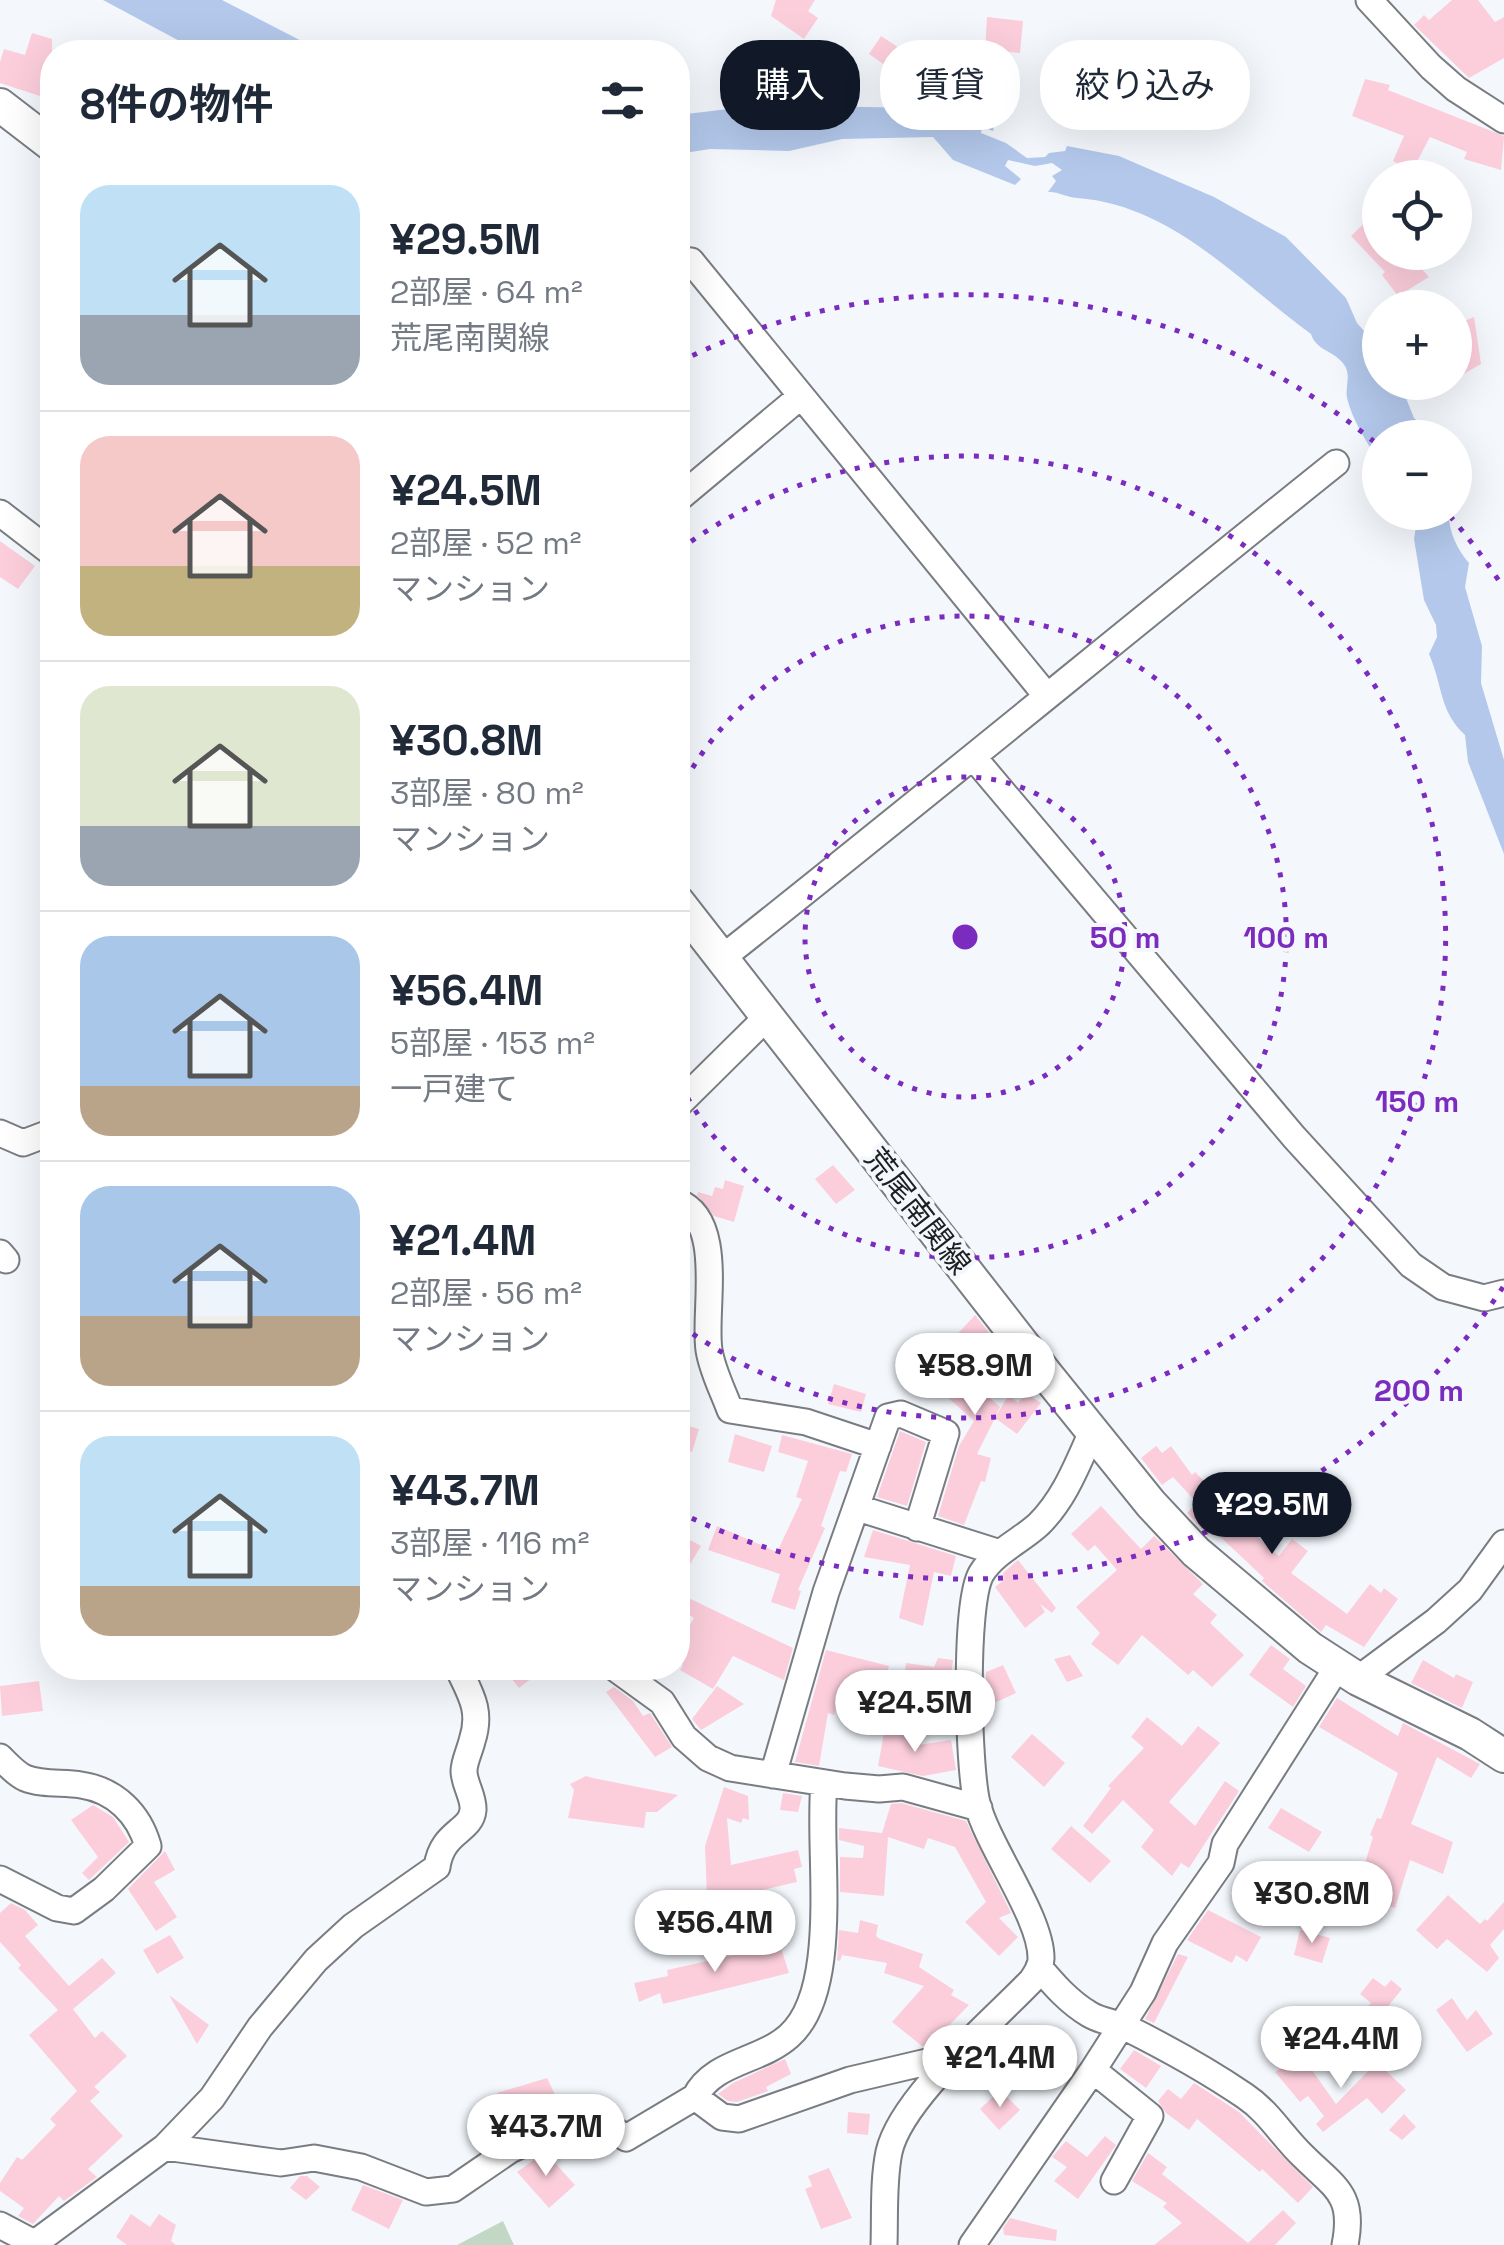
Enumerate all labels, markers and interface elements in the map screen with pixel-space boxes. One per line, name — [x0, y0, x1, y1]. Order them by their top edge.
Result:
chip: 購入 — [720, 40, 860, 130]
chip: 賃貸 — [880, 40, 1020, 130]
chip: 絞り込み — [1040, 40, 1250, 130]
icon: filters — [595, 73, 650, 128]
text: 8件の物件 — [80, 78, 273, 131]
map controls — [1362, 160, 1472, 530]
button: locate — [1362, 160, 1472, 270]
text: ¥29.5M — [390, 213, 541, 266]
icon: home — [160, 225, 280, 345]
text: 2部屋 · 64 m² — [390, 272, 583, 312]
button: + — [1362, 290, 1472, 400]
text: 荒尾南関線 — [390, 318, 550, 358]
button: − — [1362, 420, 1472, 530]
text: ¥24.5M — [390, 464, 542, 517]
icon: home — [160, 476, 280, 596]
text: 2部屋 · 52 m² — [390, 523, 581, 563]
text: マンション — [390, 569, 550, 609]
text: ¥30.8M — [390, 714, 543, 767]
icon: home — [160, 726, 280, 846]
text: 3部屋 · 80 m² — [390, 773, 584, 813]
text: マンション — [390, 819, 550, 859]
text: 50 m — [1090, 918, 1160, 957]
text: 100 m — [1243, 918, 1329, 957]
centre of rings — [947, 919, 983, 955]
text: ¥56.4M — [390, 964, 543, 1017]
icon: home — [160, 976, 280, 1096]
text: 5部屋 · 153 m² — [390, 1023, 595, 1063]
text: 一戸建て — [390, 1069, 518, 1109]
text: 150 m — [1375, 1082, 1459, 1121]
street label: 荒尾南関線 — [856, 1140, 980, 1282]
text: ¥21.4M — [390, 1214, 536, 1267]
icon: home — [160, 1226, 280, 1346]
text: 2部屋 · 56 m² — [390, 1273, 582, 1313]
text: マンション — [390, 1319, 550, 1359]
pin: ¥58.9M — [894, 1333, 1056, 1418]
text: ¥58.9M — [917, 1345, 1033, 1385]
text: 200 m — [1374, 1371, 1464, 1410]
text: ¥43.7M — [390, 1464, 540, 1517]
pin: ¥29.5M — [1191, 1472, 1353, 1557]
icon: home — [160, 1476, 280, 1596]
text: ¥29.5M — [1214, 1484, 1330, 1524]
text: 3部屋 · 116 m² — [390, 1523, 590, 1563]
text: マンション — [390, 1569, 550, 1609]
pin: ¥24.5M — [834, 1670, 996, 1755]
text: ¥24.5M — [857, 1682, 973, 1722]
pin: ¥30.8M — [1231, 1861, 1393, 1946]
text: ¥30.8M — [1254, 1873, 1370, 1913]
pin: ¥56.4M — [634, 1890, 796, 1975]
text: ¥56.4M — [657, 1902, 773, 1942]
pin: ¥24.4M — [1260, 2006, 1422, 2091]
text: ¥24.4M — [1283, 2018, 1399, 2058]
pin: ¥21.4M — [919, 2025, 1081, 2110]
text: ¥21.4M — [944, 2037, 1056, 2077]
pin: ¥43.7M — [465, 2094, 627, 2179]
text: ¥43.7M — [489, 2106, 603, 2146]

